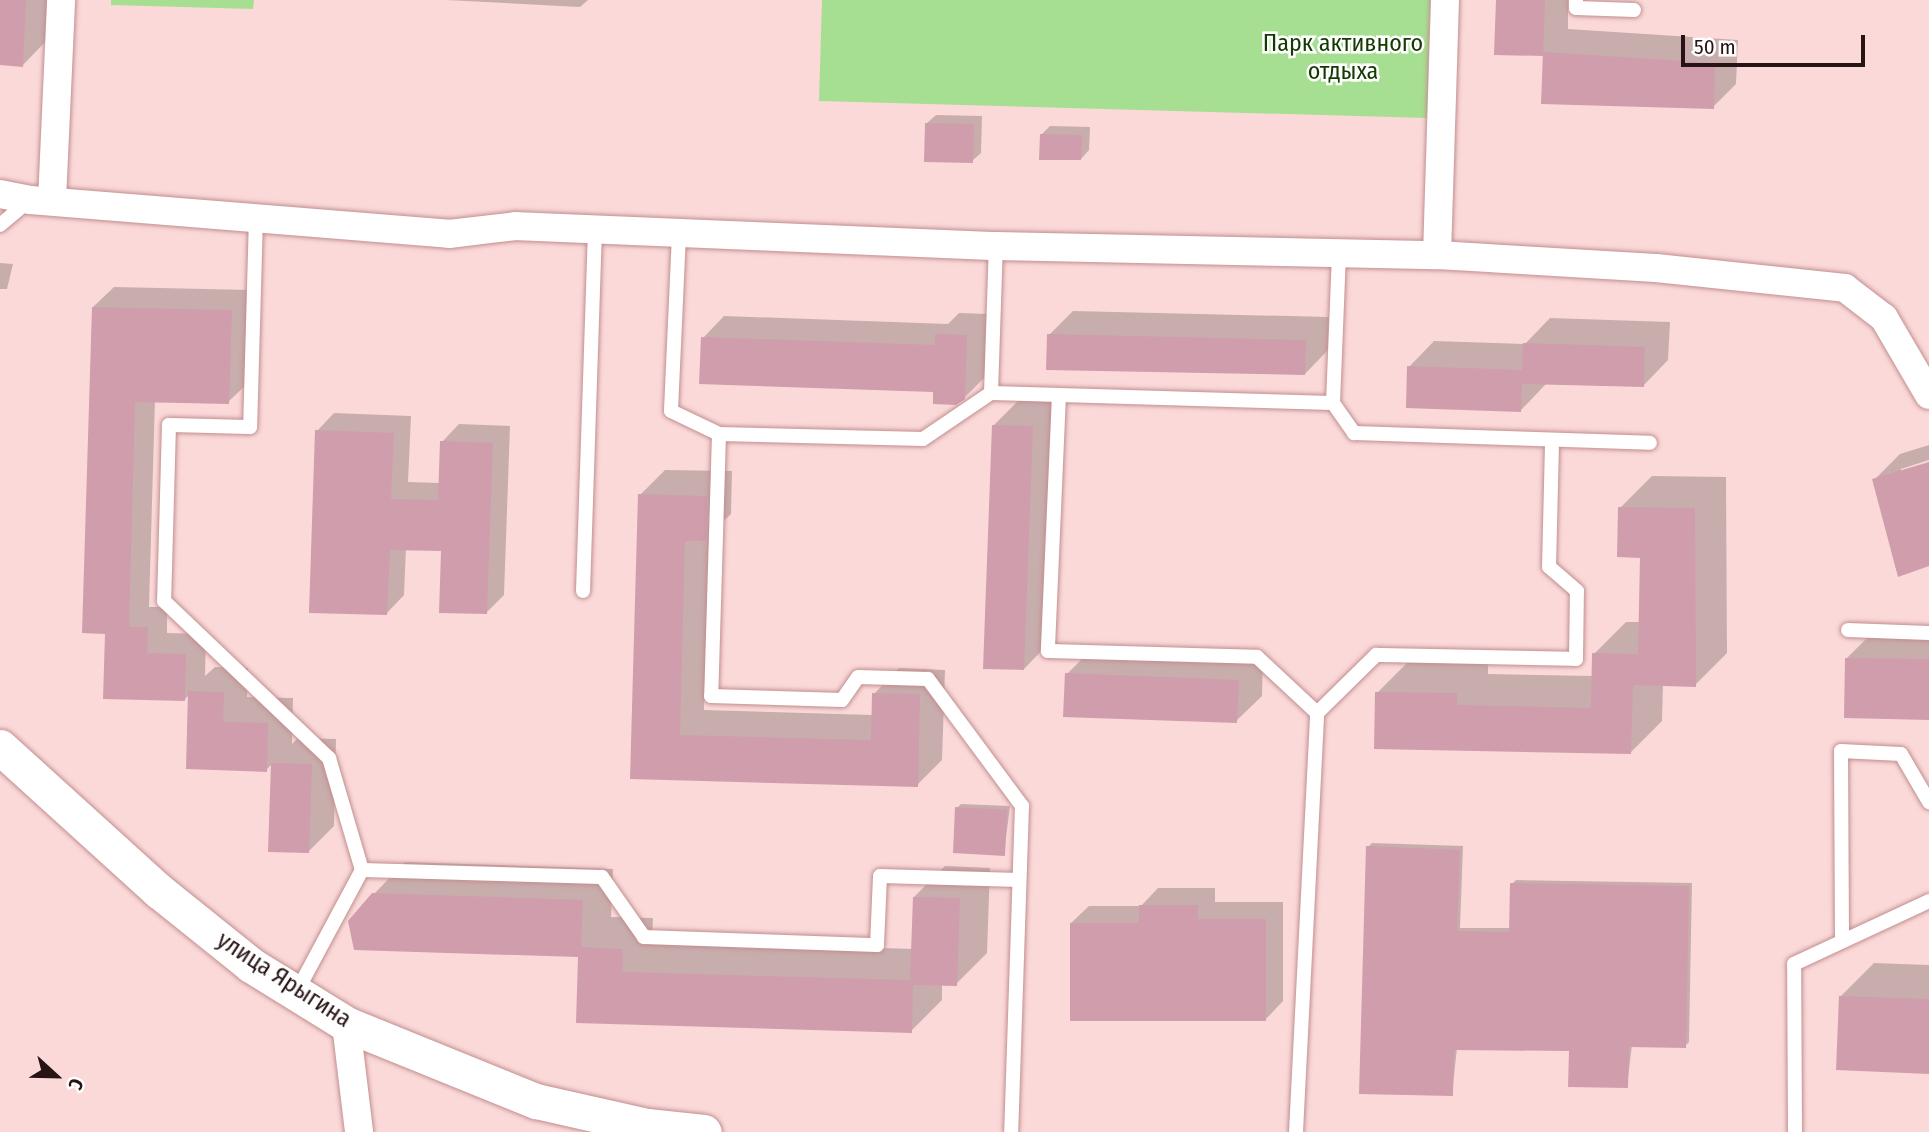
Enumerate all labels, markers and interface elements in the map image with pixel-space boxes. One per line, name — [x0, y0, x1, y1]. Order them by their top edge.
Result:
scale bar — [1684, 21, 1868, 65]
park label: Парк активного отдыха — [1263, 30, 1423, 86]
text: 50 m — [1694, 34, 1736, 60]
street label: улица Ярыгина — [211, 926, 357, 1034]
north arrow — [21, 1041, 91, 1111]
text: С — [63, 1075, 88, 1093]

